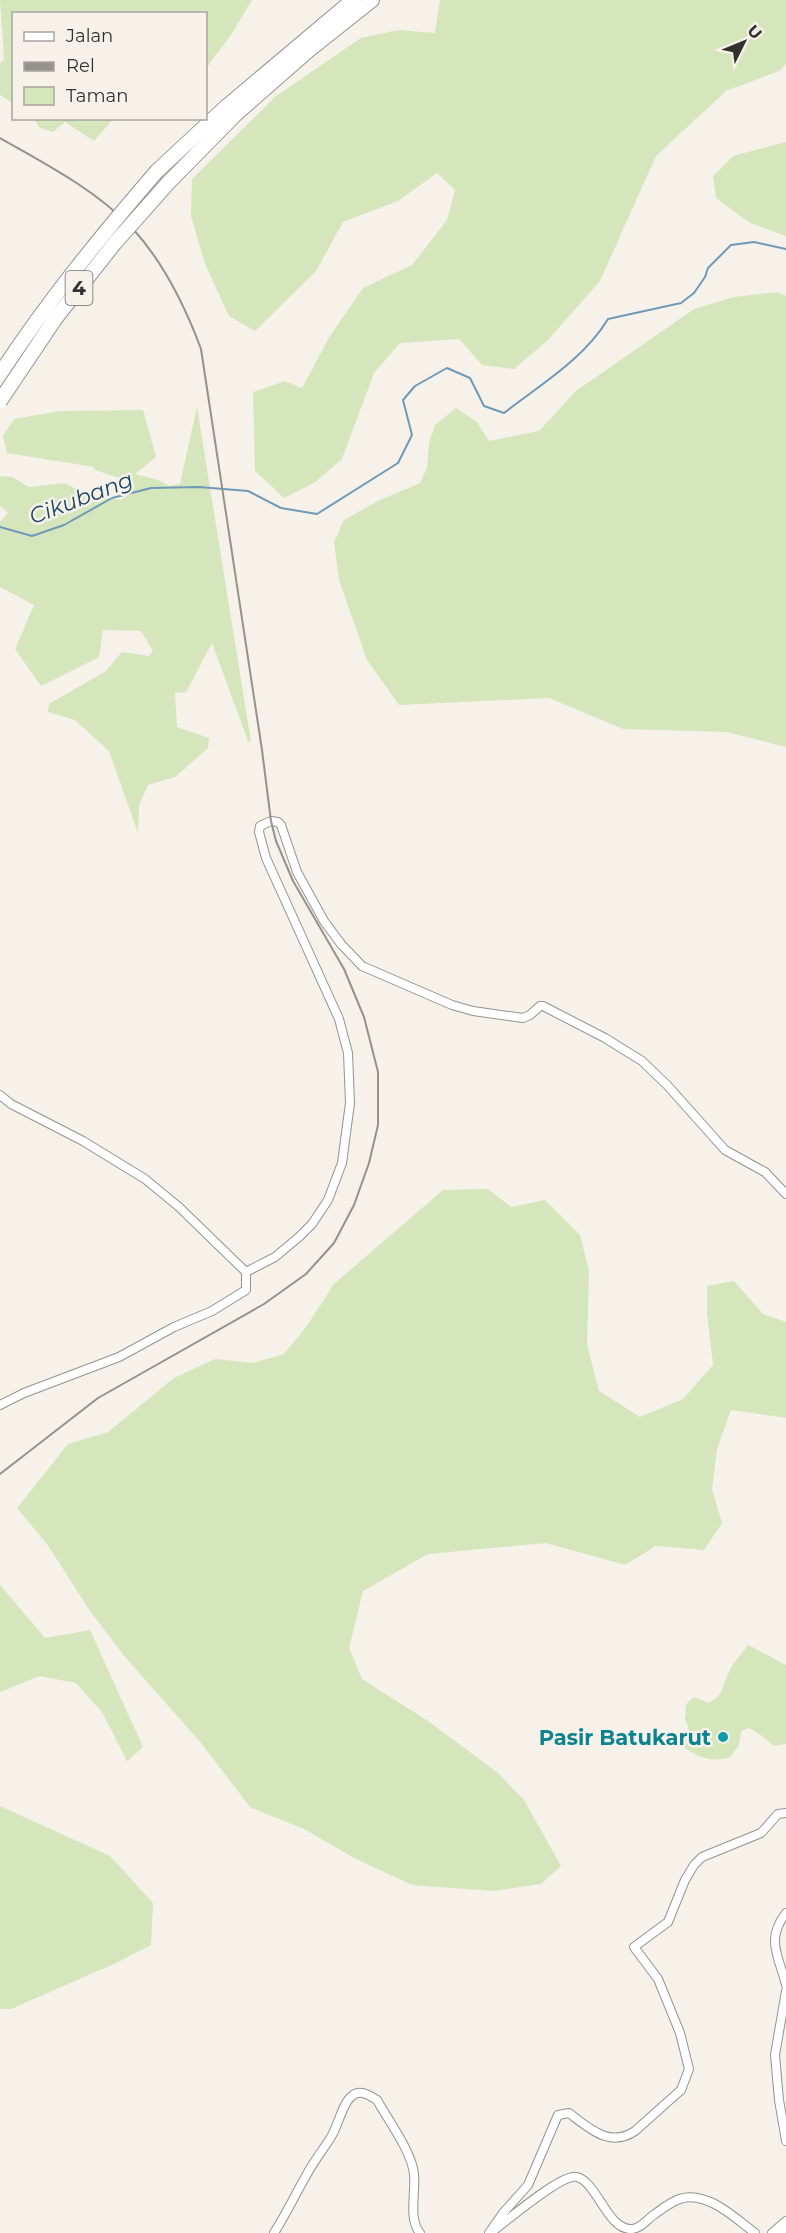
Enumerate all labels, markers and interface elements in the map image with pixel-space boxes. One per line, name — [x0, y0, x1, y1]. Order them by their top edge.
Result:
legend — [12, 12, 207, 120]
north arrow — [714, 12, 774, 72]
text: U — [743, 21, 766, 43]
text: Jalan — [65, 25, 113, 47]
text: Rel — [66, 55, 95, 77]
text: Taman — [66, 85, 128, 107]
road number: 4 — [66, 271, 92, 305]
water label: Cikubang — [25, 466, 137, 530]
place label: Pasir Batukarut — [539, 1725, 711, 1750]
marker: Pasir Batukarut — [716, 1730, 730, 1744]

